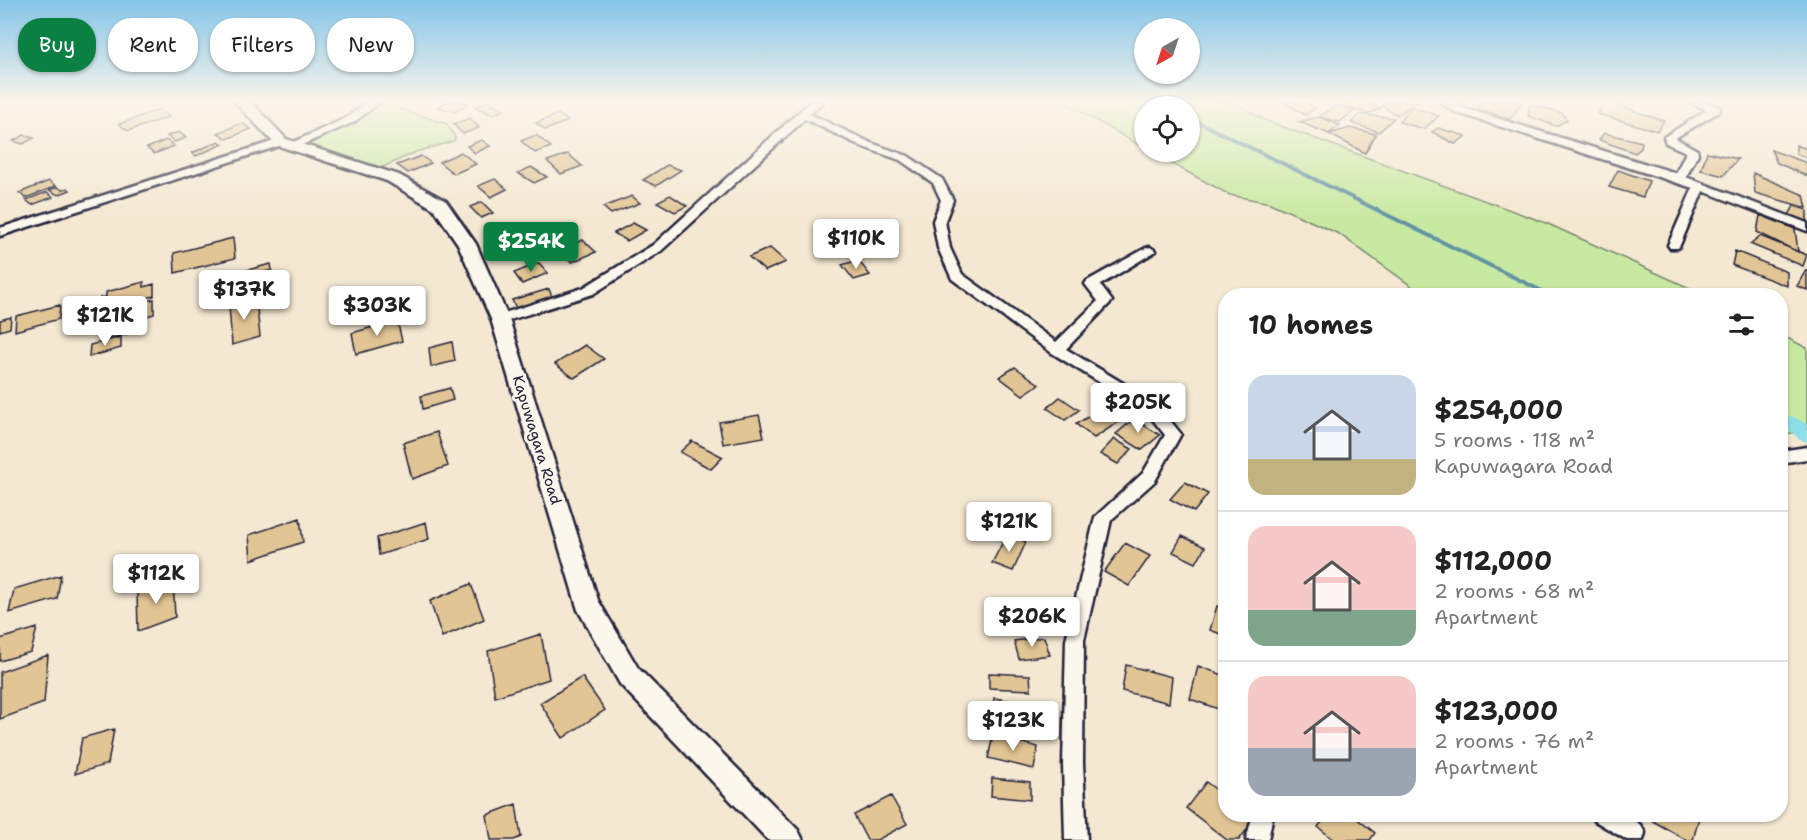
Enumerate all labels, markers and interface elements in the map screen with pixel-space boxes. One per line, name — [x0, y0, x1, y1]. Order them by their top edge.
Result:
chip: Buy — [18, 18, 96, 72]
chip: Rent — [108, 18, 198, 72]
chip: Filters — [210, 18, 315, 72]
chip: New — [327, 18, 414, 72]
north arrow — [1134, 18, 1200, 84]
map controls — [1134, 18, 1200, 162]
button: locate — [1134, 96, 1200, 162]
pin: $110K — [814, 219, 898, 270]
pin: $254K — [489, 222, 573, 273]
text: $110K — [827, 225, 885, 251]
text: $254K — [497, 228, 565, 254]
pin: $137K — [202, 270, 286, 321]
text: $137K — [213, 276, 275, 302]
pin: $303K — [335, 286, 419, 337]
text: $303K — [343, 292, 411, 318]
pin: $121K — [63, 296, 147, 347]
text: $121K — [76, 302, 134, 328]
text: 10 homes — [1248, 307, 1373, 342]
icon: filters — [1725, 308, 1758, 341]
street label: Kapuwagara Road — [508, 373, 566, 508]
pin: $205K — [1096, 383, 1180, 434]
text: $205K — [1105, 389, 1171, 415]
text: $254,000 — [1434, 392, 1563, 427]
icon: home — [1296, 399, 1368, 471]
text: 5 rooms · 118 m² — [1434, 427, 1595, 453]
text: Kapuwagara Road — [1434, 453, 1613, 479]
pin: $121K — [967, 502, 1051, 553]
text: $121K — [980, 508, 1038, 534]
text: $112,000 — [1434, 543, 1552, 578]
icon: home — [1296, 550, 1368, 622]
pin: $112K — [114, 554, 198, 605]
text: $112K — [127, 560, 185, 586]
text: 2 rooms · 68 m² — [1434, 578, 1594, 604]
pin: $206K — [990, 597, 1074, 648]
text: $206K — [998, 603, 1066, 629]
text: Apartment — [1434, 604, 1538, 630]
text: $123,000 — [1434, 693, 1558, 728]
icon: home — [1296, 700, 1368, 772]
pin: $123K — [971, 701, 1055, 752]
text: $123K — [982, 707, 1044, 733]
text: 2 rooms · 76 m² — [1434, 728, 1594, 754]
text: Apartment — [1434, 754, 1538, 780]

